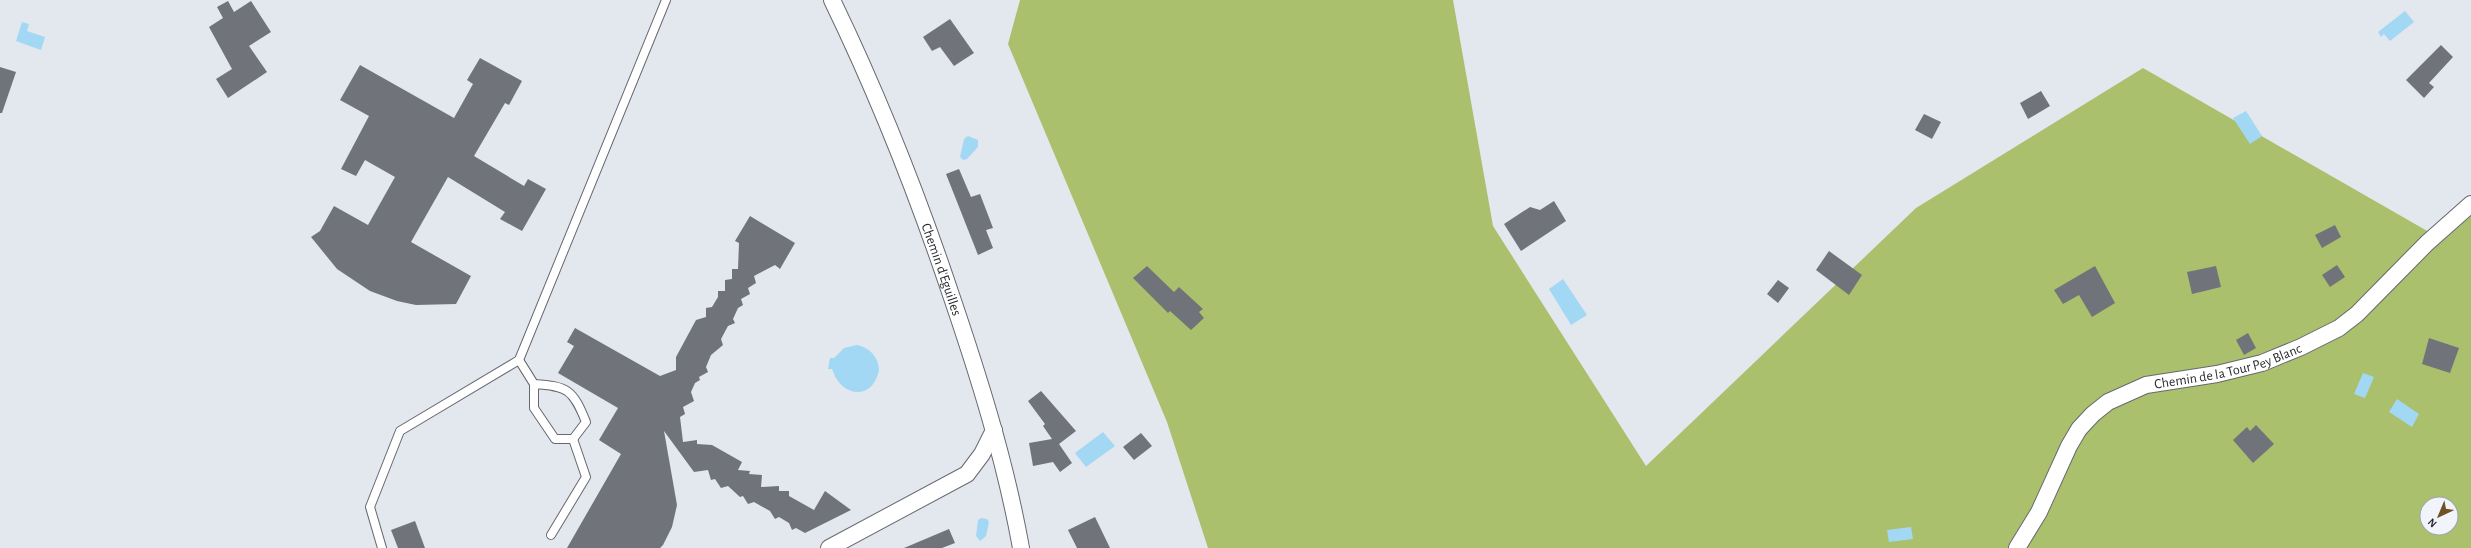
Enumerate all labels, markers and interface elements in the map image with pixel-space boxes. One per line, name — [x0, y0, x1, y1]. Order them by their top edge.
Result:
street label: Chemin d'Eguilles — [919, 221, 964, 318]
street label: Chemin de la Tour Pey Blanc — [2153, 341, 2304, 392]
north arrow — [2419, 496, 2459, 536]
text: N — [2426, 516, 2439, 529]

